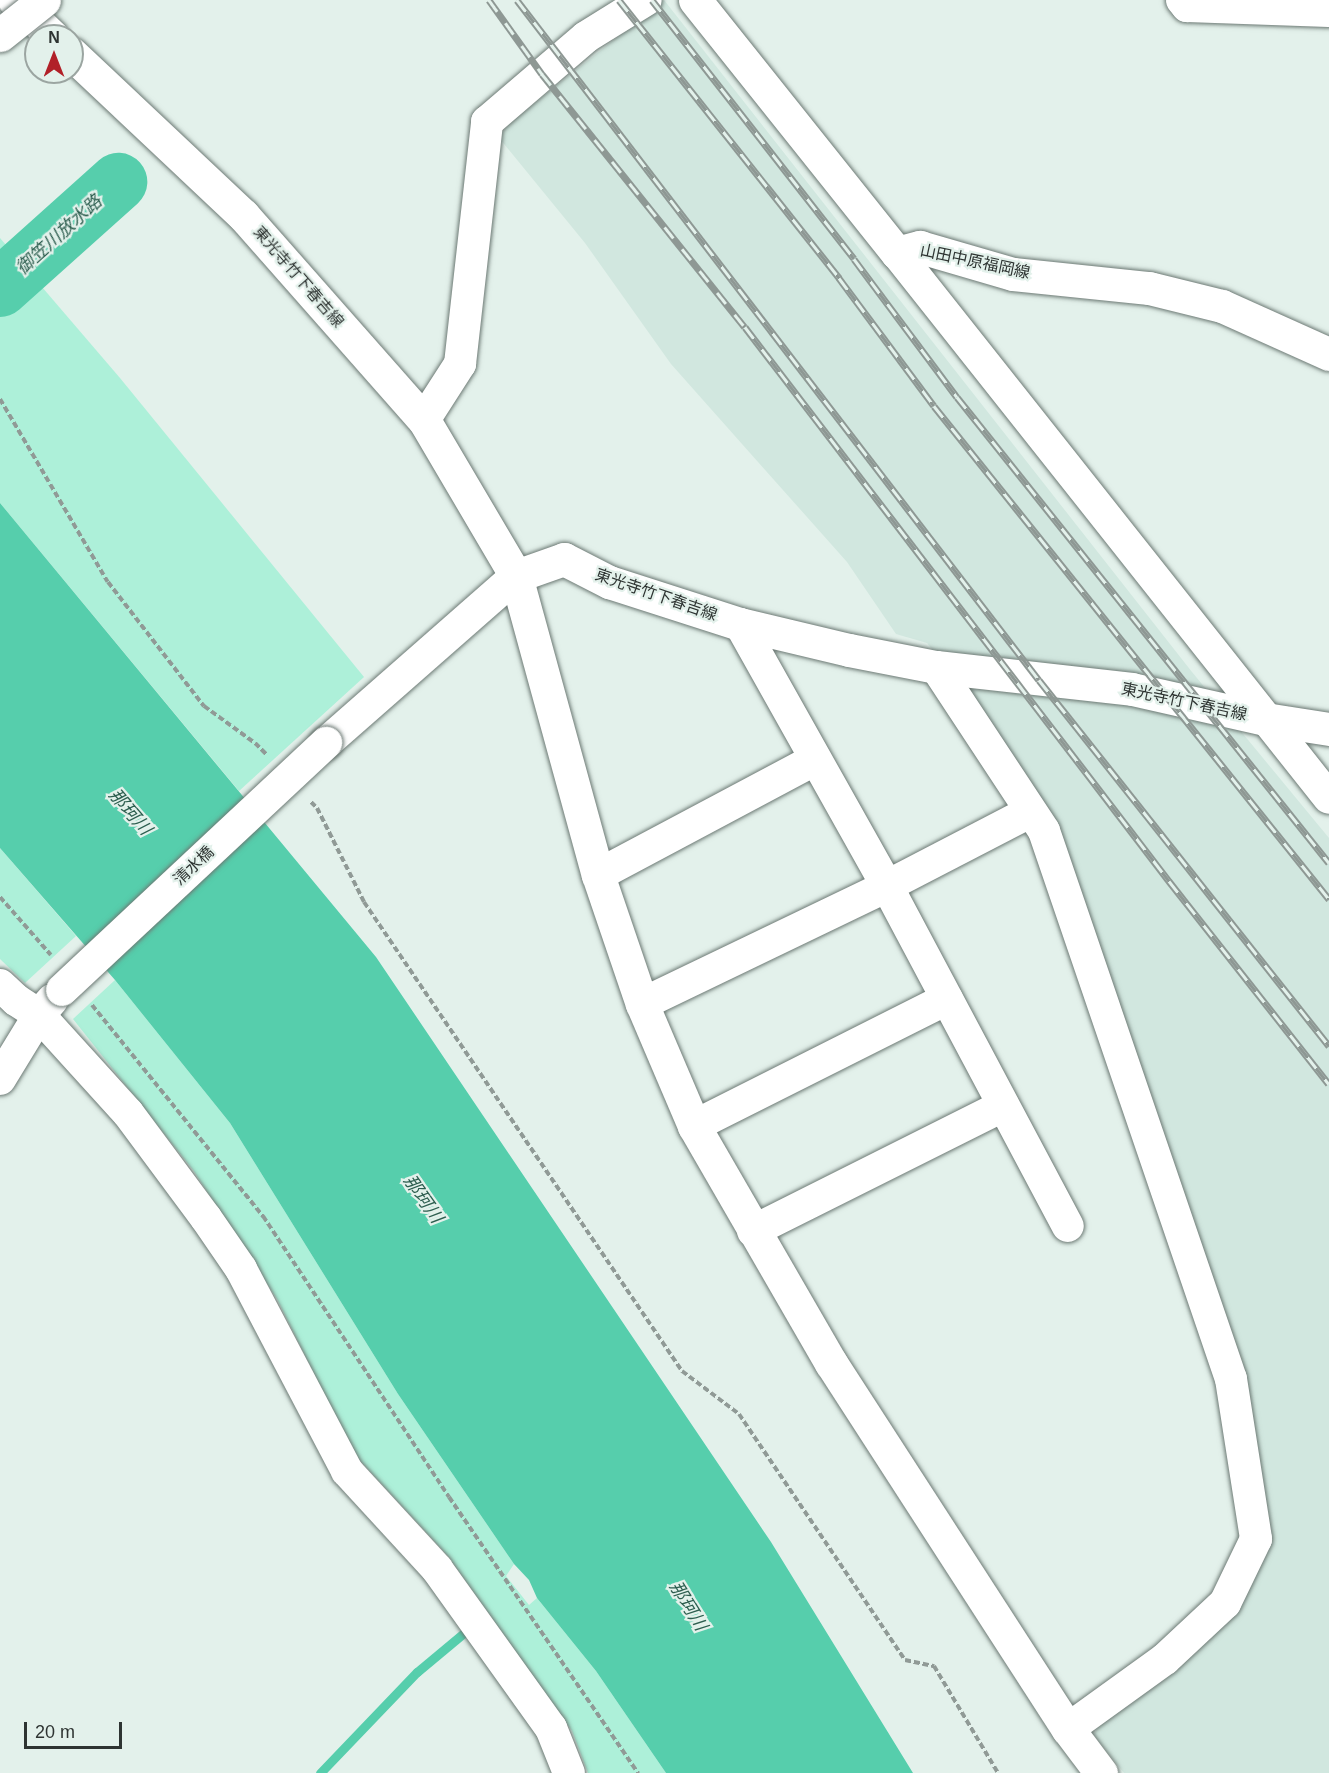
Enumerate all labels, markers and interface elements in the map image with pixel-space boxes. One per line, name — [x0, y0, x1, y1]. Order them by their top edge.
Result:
north arrow — [24, 24, 84, 84]
text: N — [48, 29, 60, 46]
water label: 御笠川放水路 — [12, 191, 106, 279]
street label: 東光寺竹下春吉線 — [249, 222, 347, 332]
street label: 山田中原福岡線 — [918, 241, 1032, 283]
street label: 東光寺竹下春吉線 — [592, 565, 720, 625]
street label: 東光寺竹下春吉線 — [1119, 679, 1249, 725]
water label: 那珂川 — [104, 785, 156, 839]
street label: 清水橋 — [170, 843, 218, 889]
water label: 那珂川 — [399, 1171, 447, 1227]
water label: 那珂川 — [665, 1577, 711, 1635]
scale bar — [27, 1710, 124, 1748]
text: 20 m — [35, 1722, 75, 1742]

